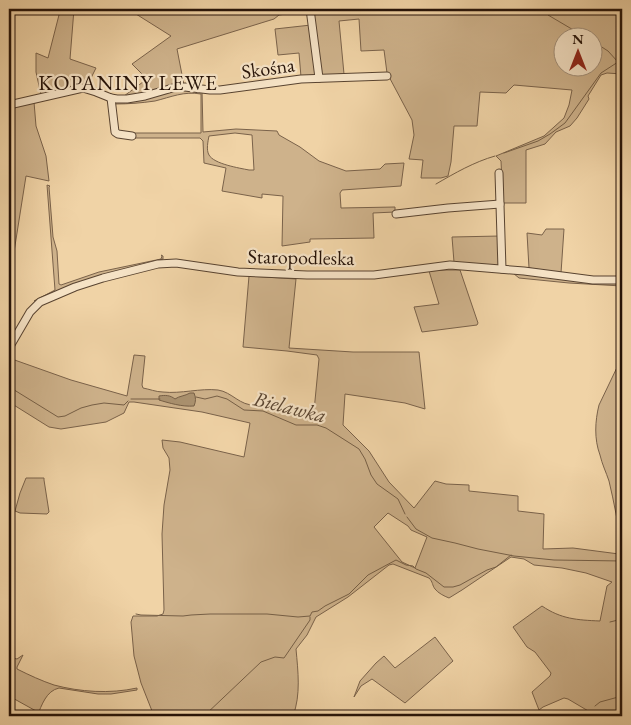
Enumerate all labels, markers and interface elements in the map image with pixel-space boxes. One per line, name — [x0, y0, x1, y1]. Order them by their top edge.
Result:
north arrow — [554, 28, 604, 78]
text: N — [572, 30, 584, 48]
street label: Skośna — [240, 51, 296, 85]
district label: KOPANINY LEWE — [38, 69, 218, 96]
street label: Staropodleska — [247, 243, 355, 271]
water label: Bielawka — [250, 384, 329, 429]

